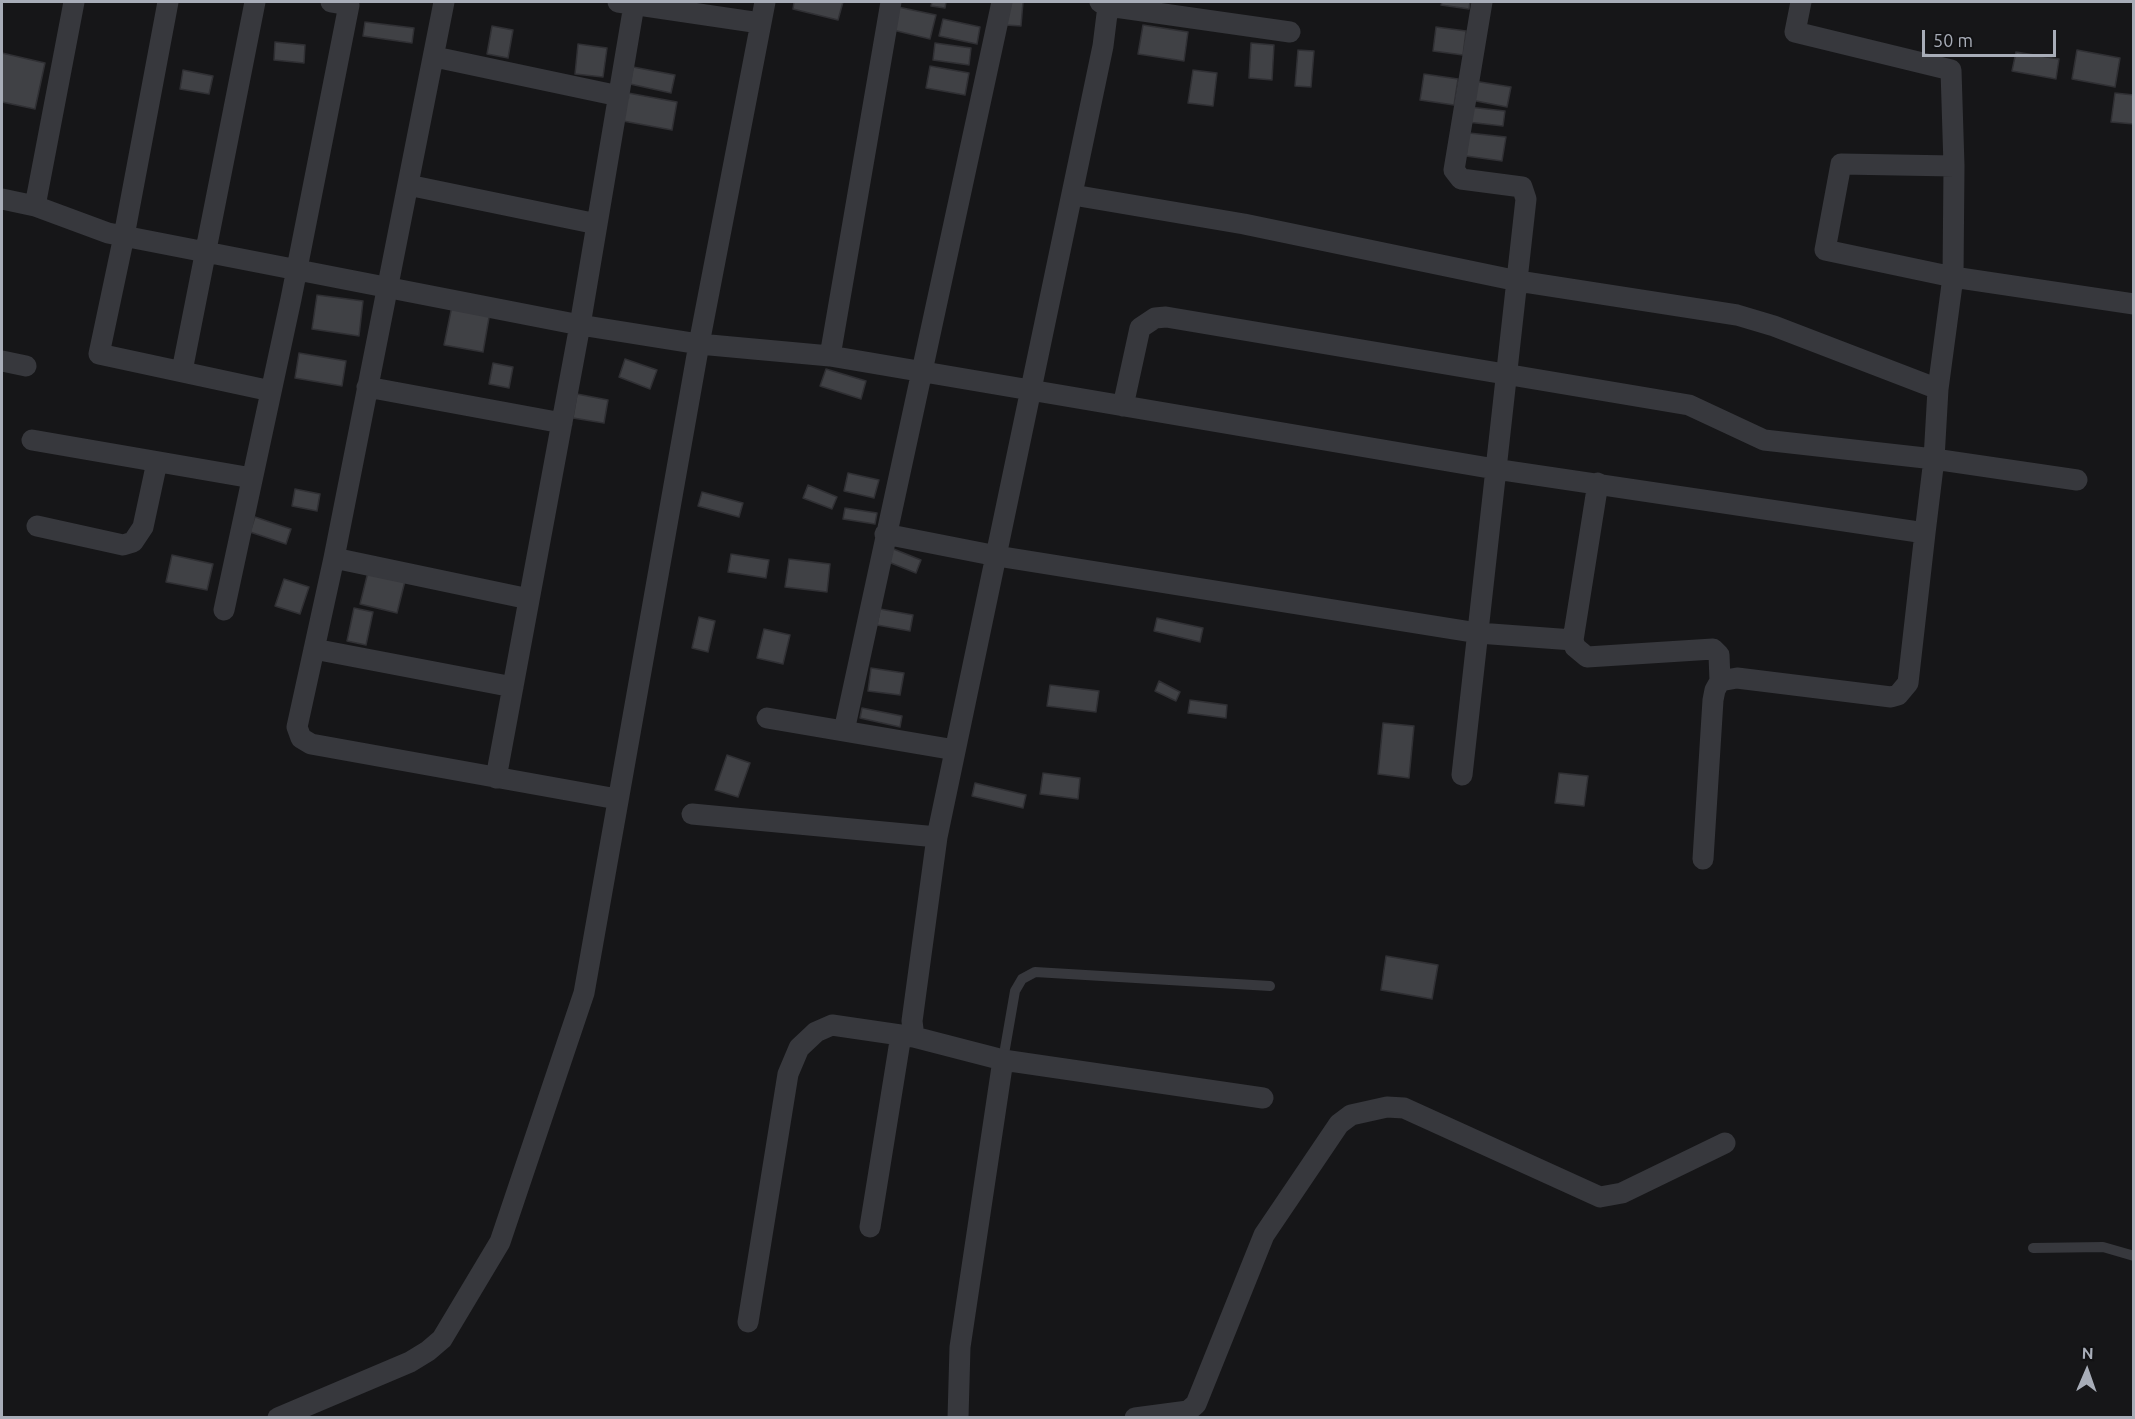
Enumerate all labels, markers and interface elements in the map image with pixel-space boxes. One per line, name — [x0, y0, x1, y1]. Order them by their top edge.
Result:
scale bar — [1925, 18, 2058, 56]
text: 50 m — [1933, 30, 1973, 50]
north arrow — [2057, 1341, 2117, 1401]
text: N — [2081, 1344, 2094, 1362]

